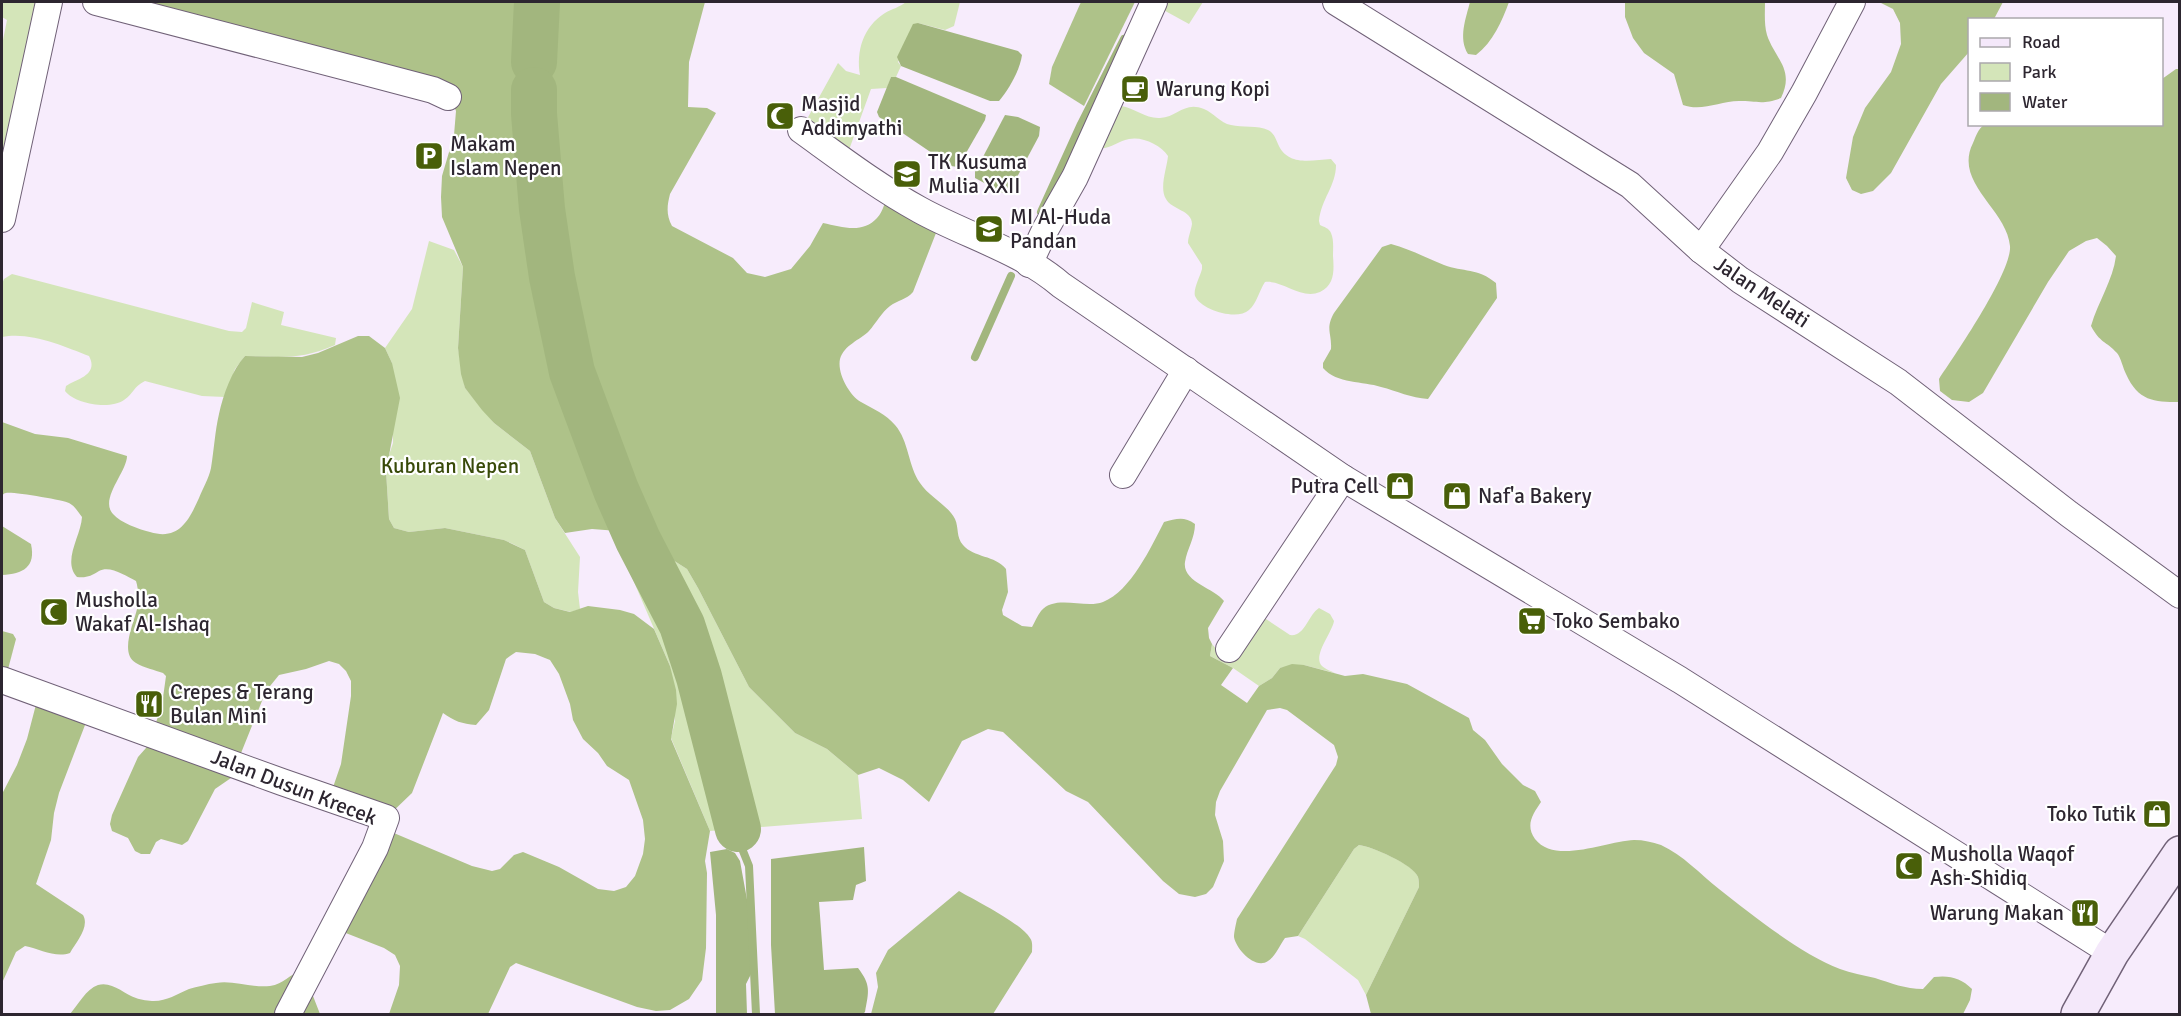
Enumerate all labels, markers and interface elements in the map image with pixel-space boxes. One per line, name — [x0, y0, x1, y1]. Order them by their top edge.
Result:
legend — [1968, 18, 2163, 126]
text: Road — [2022, 31, 2061, 53]
text: Park — [2022, 61, 2057, 83]
cafe icon: Warung Kopi — [1119, 73, 1151, 105]
place label: Warung Kopi — [1156, 76, 1270, 102]
place label: Masjid Addimyathi — [801, 91, 902, 141]
text: Water — [2022, 91, 2068, 113]
mosque icon: Masjid Addimyathi — [764, 100, 796, 132]
place label: Makam Islam Nepen — [450, 131, 561, 181]
parking icon: Makam Islam Nepen — [413, 140, 445, 172]
place label: TK Kusuma Mulia XXII — [928, 149, 1027, 199]
school or university icon: TK Kusuma Mulia XXII — [891, 158, 923, 190]
place label: MI Al-Huda Pandan — [1010, 204, 1111, 254]
school or university icon: MI Al-Huda Pandan — [973, 213, 1005, 245]
street label: Jalan Melati — [1709, 251, 1815, 333]
park label: Kuburan Nepen — [381, 453, 519, 479]
shop icon: Putra Cell — [1384, 470, 1416, 502]
place label: Putra Cell — [1291, 473, 1379, 499]
shop icon: Naf'a Bakery — [1441, 480, 1473, 512]
place label: Naf'a Bakery — [1478, 483, 1592, 509]
place label: Musholla Wakaf Al-Ishaq — [75, 587, 210, 637]
mosque icon: Musholla Wakaf Al-Ishaq — [38, 596, 70, 628]
supermarket icon: Toko Sembako — [1516, 605, 1548, 637]
place label: Toko Sembako — [1553, 608, 1680, 634]
place label: Crepes & Terang Bulan Mini — [170, 679, 314, 729]
restaurant icon: Crepes & Terang Bulan Mini — [133, 688, 165, 720]
street label: Jalan Dusun Krecek — [207, 743, 381, 831]
shop icon: Toko Tutik — [2141, 798, 2173, 830]
place label: Toko Tutik — [2047, 801, 2136, 827]
place label: Musholla Waqof Ash-Shidiq — [1930, 841, 2075, 891]
mosque icon: Musholla Waqof Ash-Shidiq — [1893, 850, 1925, 882]
restaurant icon: Warung Makan — [2069, 897, 2101, 929]
place label: Warung Makan — [1930, 900, 2064, 926]

